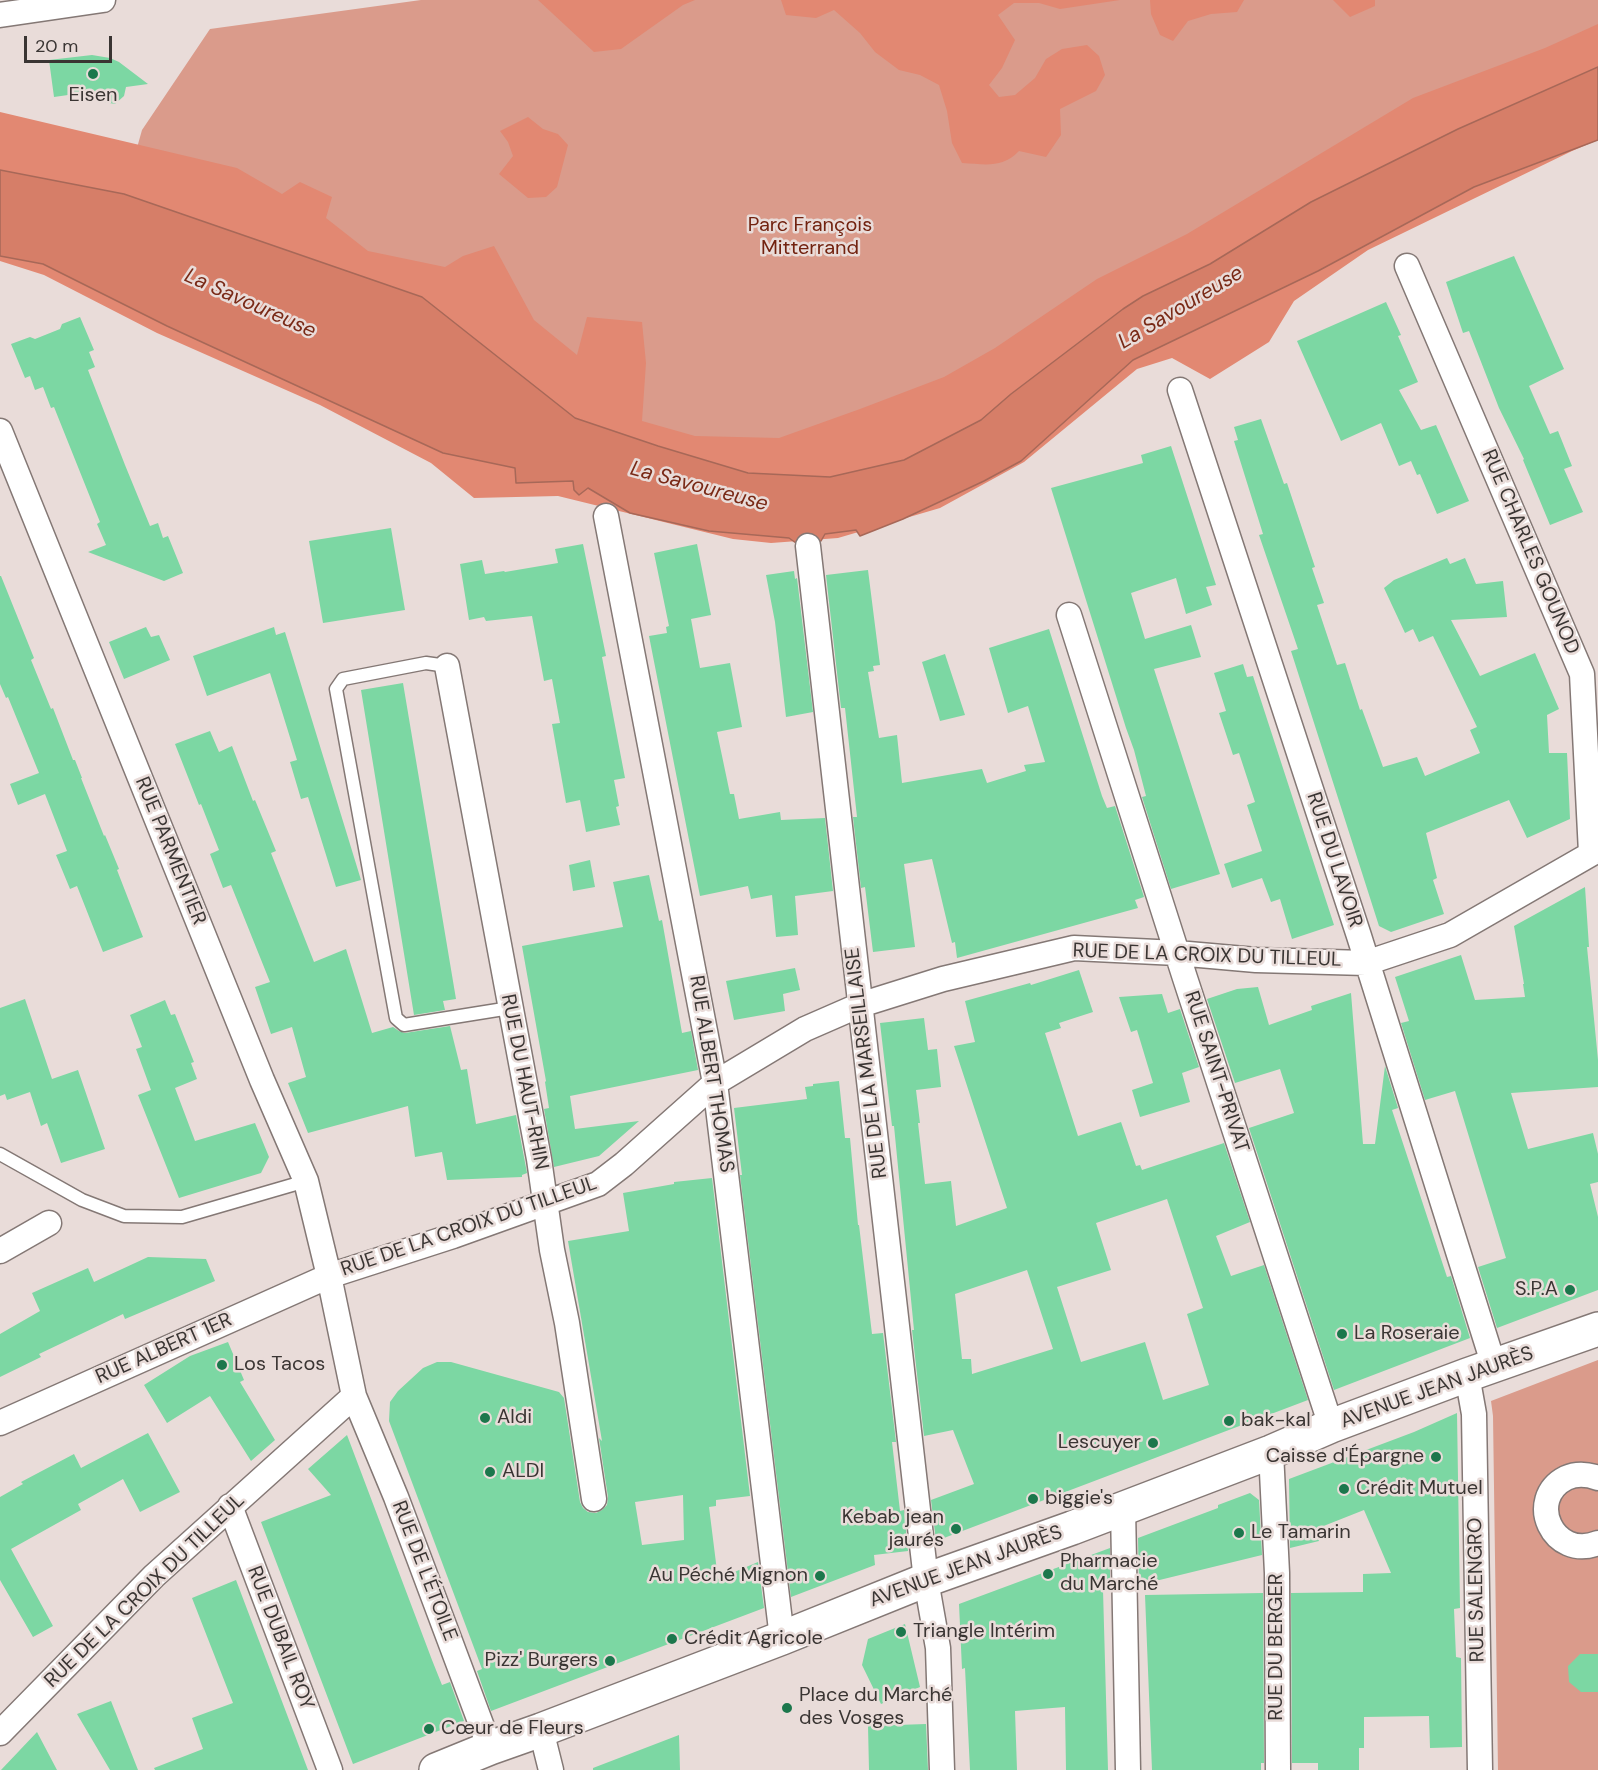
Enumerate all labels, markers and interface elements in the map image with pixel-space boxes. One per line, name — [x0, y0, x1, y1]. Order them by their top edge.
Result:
scale bar — [27, 24, 116, 62]
text: 20 m — [35, 34, 78, 58]
marker: Eisen — [86, 67, 100, 81]
place label: Eisen — [69, 84, 117, 108]
park label: Parc François Mitterrand — [748, 214, 872, 261]
water label: La Savoureuse — [1114, 261, 1248, 355]
water label: La Savoureuse — [180, 264, 320, 344]
street label: RUE CHARLES GOUNOD — [1476, 446, 1584, 658]
water label: La Savoureuse — [628, 457, 770, 517]
street label: RUE PARMENTIER — [129, 773, 211, 929]
street label: RUE DU LAVOIR — [1301, 789, 1367, 931]
street label: RUE DE LA CROIX DU TILLEUL — [1072, 939, 1342, 973]
street label: RUE DE LA MARSEILLAISE — [841, 946, 893, 1180]
street label: RUE ALBERT THOMAS — [684, 974, 738, 1174]
street label: RUE SAINT-PRIVAT — [1179, 988, 1253, 1156]
street label: RUE DU HAUT-RHIN — [495, 992, 553, 1172]
street label: RUE DE LA CROIX DU TILLEUL — [338, 1172, 600, 1282]
place label: S.P.A — [1515, 1278, 1558, 1302]
marker: S.P.A — [1563, 1283, 1577, 1297]
street label: RUE ALBERT 1ER — [92, 1308, 236, 1390]
place label: La Roseraie — [1354, 1322, 1460, 1346]
marker: La Roseraie — [1335, 1327, 1349, 1341]
street label: AVENUE JEAN JAURÈS — [1337, 1342, 1537, 1434]
place label: Los Tacos — [234, 1353, 325, 1377]
marker: Los Tacos — [215, 1358, 229, 1372]
place label: Aldi — [497, 1406, 532, 1430]
place label: bak-kal — [1241, 1409, 1311, 1433]
marker: Aldi — [478, 1411, 492, 1425]
marker: bak-kal — [1222, 1414, 1236, 1428]
place label: Lescuyer — [1058, 1431, 1141, 1455]
marker: Lescuyer — [1146, 1436, 1160, 1450]
place label: Caisse d'Épargne — [1266, 1445, 1424, 1469]
marker: Caisse d'Épargne — [1429, 1450, 1443, 1464]
place label: ALDI — [502, 1460, 544, 1484]
marker: ALDI — [483, 1465, 497, 1479]
place label: Crédit Mutuel — [1356, 1477, 1483, 1501]
marker: Crédit Mutuel — [1337, 1482, 1351, 1496]
place label: biggie's — [1045, 1487, 1113, 1511]
street label: RUE DE LA CROIX DU TILLEUL — [40, 1489, 250, 1693]
marker: biggie's — [1026, 1492, 1040, 1506]
street label: RUE DE L'ÉTOILE — [386, 1497, 462, 1645]
place label: Kebab jean jaurés — [842, 1506, 944, 1553]
street label: RUE SALENGRO — [1464, 1517, 1490, 1663]
street label: AVENUE JEAN JAURÈS — [866, 1521, 1066, 1613]
place label: Le Tamarin — [1251, 1521, 1351, 1545]
marker: Kebab jean jaurés — [949, 1522, 963, 1536]
marker: Le Tamarin — [1232, 1526, 1246, 1540]
place label: Pharmacie du Marché — [1060, 1550, 1158, 1597]
street label: RUE DUBAIL ROY — [242, 1563, 318, 1713]
place label: Au Péché Mignon — [649, 1564, 808, 1588]
marker: Pharmacie du Marché — [1041, 1567, 1055, 1581]
marker: Au Péché Mignon — [813, 1569, 827, 1583]
street label: RUE DU BERGER — [1265, 1573, 1289, 1721]
place label: Triangle Intérim — [913, 1620, 1055, 1644]
marker: Triangle Intérim — [894, 1625, 908, 1639]
place label: Crédit Agricole — [684, 1627, 823, 1651]
marker: Crédit Agricole — [665, 1632, 679, 1646]
place label: Pizz' Burgers — [485, 1649, 598, 1673]
marker: Pizz' Burgers — [603, 1654, 617, 1668]
place label: Place du Marché des Vosges — [799, 1684, 952, 1731]
marker: Place du Marché des Vosges — [780, 1701, 794, 1715]
place label: Cœur de Fleurs — [441, 1717, 584, 1741]
marker: Cœur de Fleurs — [422, 1722, 436, 1736]

